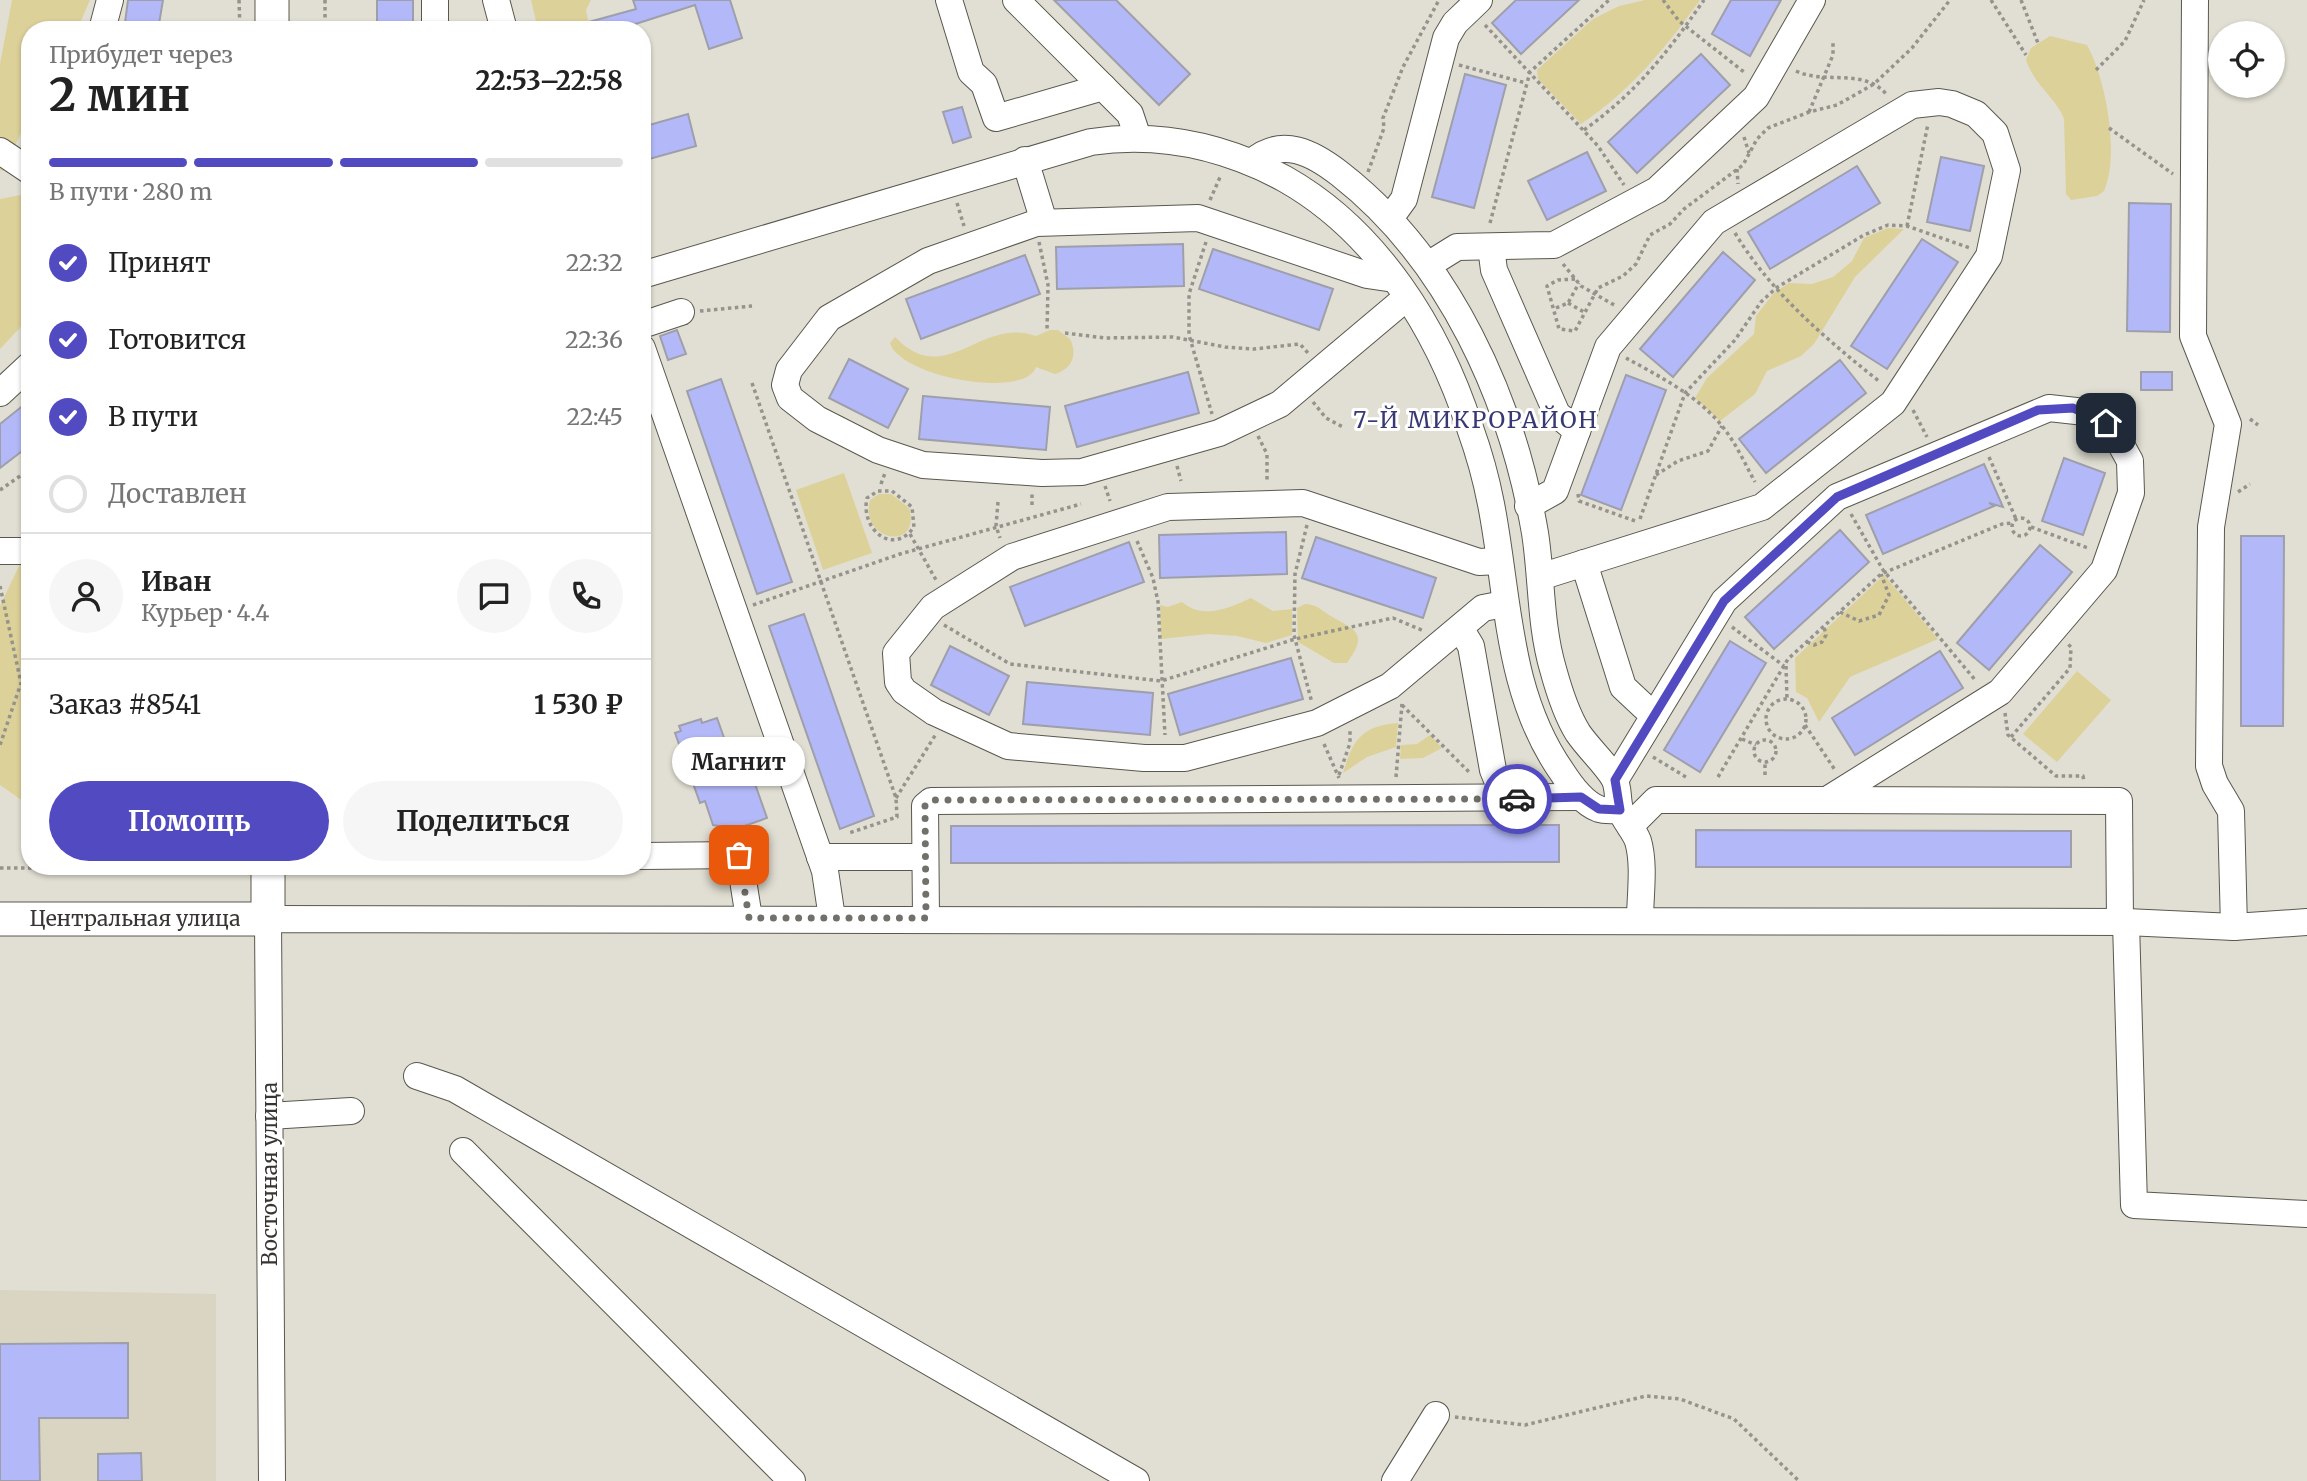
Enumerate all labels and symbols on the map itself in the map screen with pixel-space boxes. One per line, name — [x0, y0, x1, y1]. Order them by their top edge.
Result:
pin — [2076, 393, 2136, 453]
district label: 7-Й МИКРОРАЙОН — [1353, 405, 1599, 434]
callout: Магнит — [672, 736, 806, 785]
courier — [1482, 764, 1552, 834]
pin — [709, 825, 769, 885]
street label: Центральная улица — [30, 905, 240, 932]
street label: Восточная улица — [256, 1082, 283, 1266]

